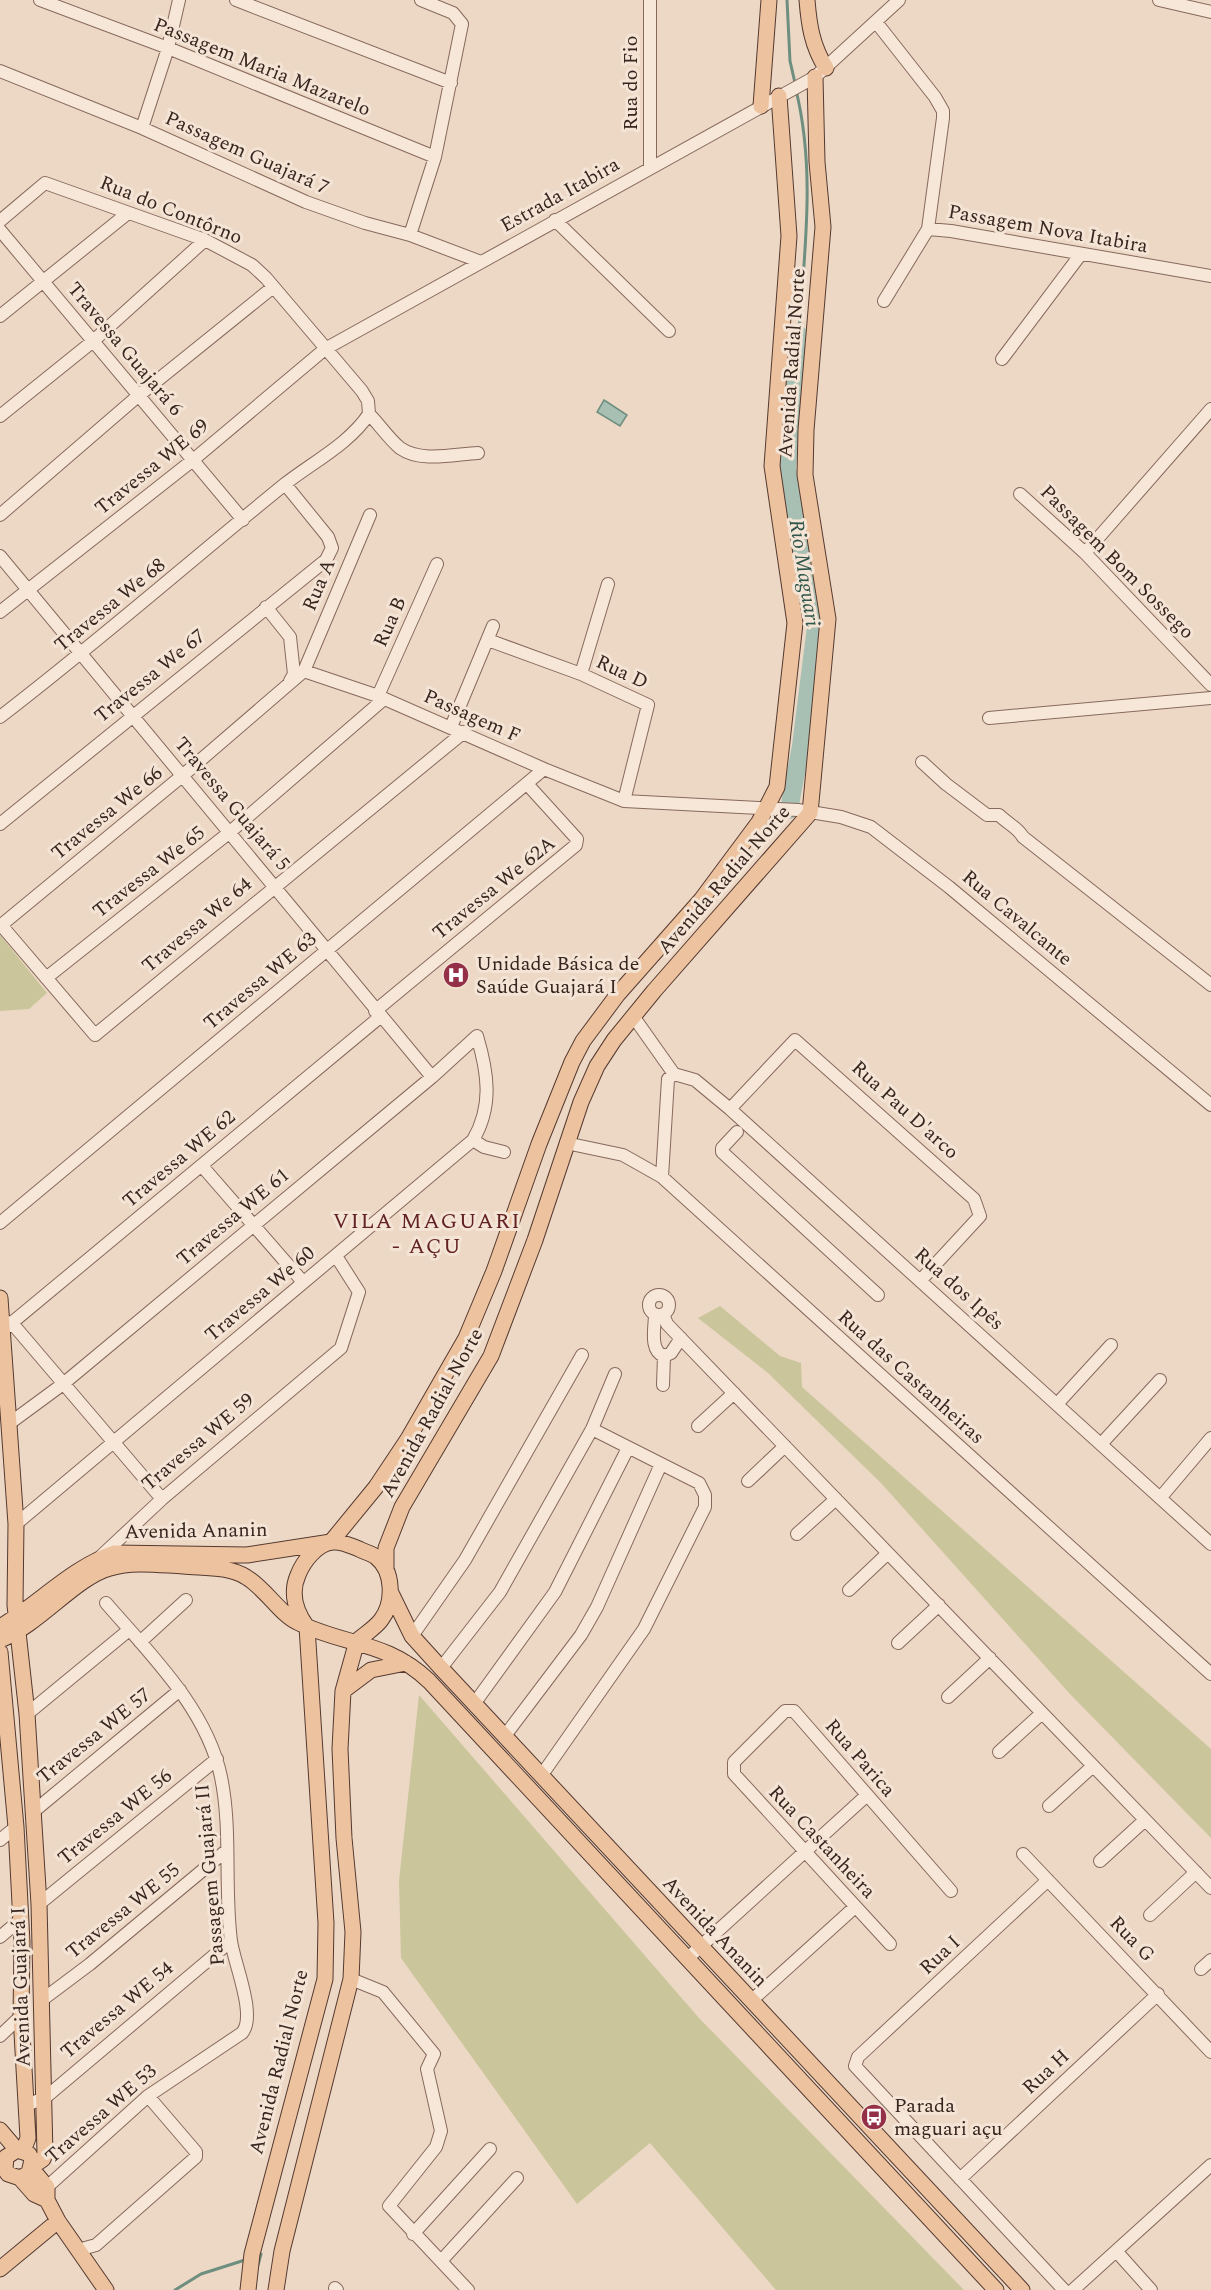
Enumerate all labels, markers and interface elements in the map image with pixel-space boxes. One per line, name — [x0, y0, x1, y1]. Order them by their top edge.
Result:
street label: Passagem Maria Mazarelo — [149, 10, 375, 124]
street label: Rua do Fio — [616, 35, 646, 131]
street label: Passagem Guajará 7 — [160, 103, 334, 203]
street label: Estrada Itabira — [495, 150, 625, 240]
street label: Rua do Contôrno — [95, 168, 247, 252]
street label: Passagem Nova Itabira — [946, 197, 1151, 261]
street label: Avenida Radial Norte — [770, 267, 814, 459]
street label: Travessa Guajará 6 — [60, 275, 190, 423]
street label: Travessa WE 69 — [88, 411, 216, 523]
street label: Passagem Bom Sossego — [1033, 478, 1201, 646]
water label: Rio Maguari — [780, 517, 828, 629]
street label: Travessa We 68 — [48, 551, 172, 659]
street label: Rua A — [295, 554, 343, 616]
street label: Rua B — [366, 592, 414, 652]
street label: Travessa We 67 — [88, 622, 212, 730]
street label: Rua D — [591, 647, 653, 697]
street label: Passagem F — [418, 681, 526, 751]
street label: Travessa Guajará 5 — [167, 730, 297, 878]
street label: Travessa We 66 — [45, 759, 169, 867]
street label: Avenida Radial Norte — [650, 798, 798, 962]
street label: Travessa We 65 — [86, 818, 212, 926]
street label: Travessa We 62A — [426, 829, 562, 947]
street label: Rua Cavalcante — [955, 863, 1079, 973]
street label: Travessa We 64 — [135, 870, 259, 980]
street label: Travessa WE 63 — [197, 925, 323, 1037]
place label: Unidade Básica de Saúde Guajará I — [476, 949, 639, 1002]
hospital icon: Unidade Básica de Saúde Guajará I — [441, 960, 471, 990]
street label: Rua Pau D'arco — [844, 1053, 966, 1167]
street label: Travessa WE 62 — [116, 1103, 242, 1215]
street label: Travessa WE 61 — [170, 1161, 296, 1273]
district label: VILA MAGUARI - AÇU — [333, 1205, 521, 1263]
street label: Travessa We 60 — [198, 1239, 322, 1349]
street label: Rua dos Ipês — [907, 1240, 1011, 1338]
street label: Rua das Castanheiras — [831, 1303, 991, 1451]
street label: Avenida Radial Norte — [373, 1323, 491, 1503]
street label: Travessa WE 59 — [135, 1386, 261, 1498]
street label: Avenida Ananin — [124, 1515, 268, 1547]
street label: Travessa WE 57 — [30, 1680, 158, 1792]
street label: Rua Parica — [818, 1712, 903, 1804]
street label: Travessa WE 56 — [51, 1761, 179, 1873]
street label: Rua Castanheira — [761, 1778, 883, 1906]
street label: Passagem Guajará II — [187, 1783, 233, 1967]
street label: Travessa WE 55 — [59, 1855, 187, 1967]
street label: Avenida Ananin — [655, 1869, 775, 1995]
street label: Avenida Guajará I — [3, 1906, 39, 2068]
street label: Rua G — [1102, 1909, 1162, 1969]
street label: Rua I — [913, 1928, 967, 1982]
street label: Travessa WE 54 — [54, 1954, 180, 2066]
street label: Avenida Radial Norte — [241, 1966, 317, 2158]
street label: Rua H — [1016, 2042, 1076, 2102]
street label: Travessa WE 53 — [38, 2057, 164, 2171]
place label: Parada maguari açu — [894, 2091, 1002, 2144]
bus stop icon: Parada maguari açu — [859, 2102, 889, 2132]

